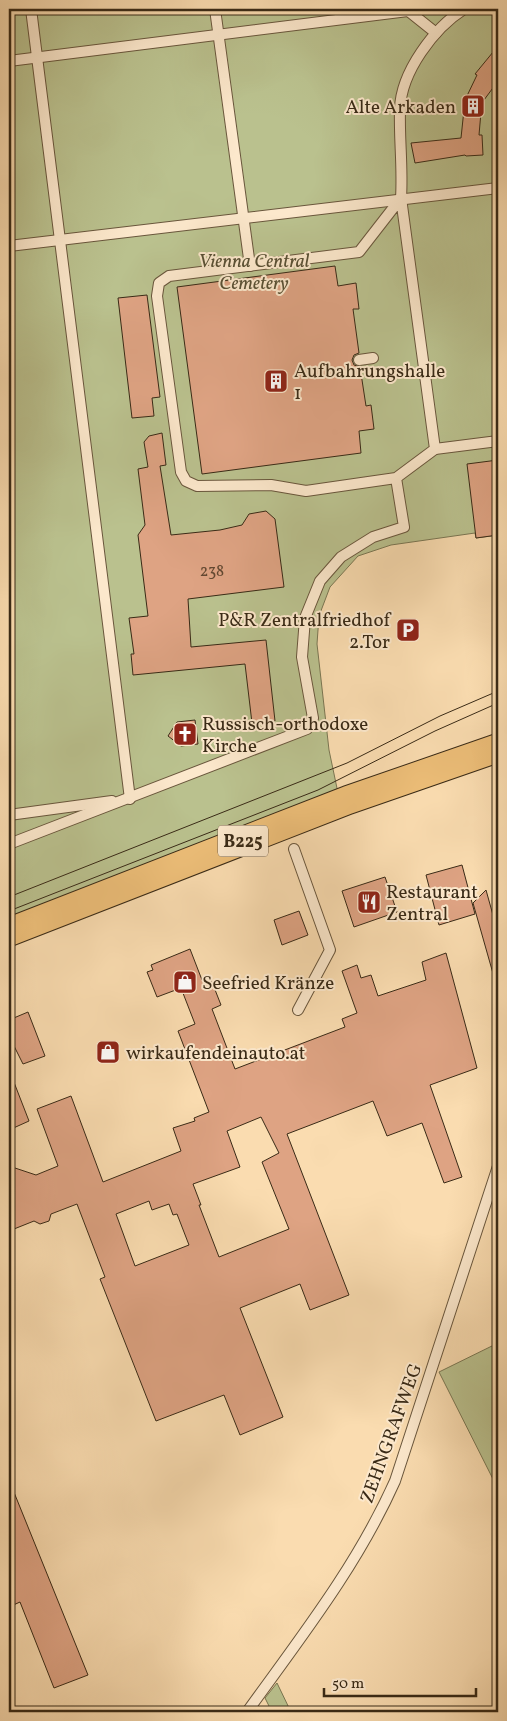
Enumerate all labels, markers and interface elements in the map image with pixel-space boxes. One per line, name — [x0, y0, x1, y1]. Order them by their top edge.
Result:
building icon: Alte Arkaden — [460, 93, 486, 119]
place label: Alte Arkaden — [345, 95, 456, 121]
park label: Vienna Central Cemetery — [198, 249, 310, 297]
place label: Aufbahrungshalle 1 — [294, 359, 445, 407]
building icon: Aufbahrungshalle 1 — [263, 368, 289, 394]
house number: 238 — [200, 561, 224, 583]
place label: P&R Zentralfriedhof 2.Tor — [218, 608, 392, 656]
parking icon: P&R Zentralfriedhof 2.Tor — [395, 617, 421, 643]
place label: Russisch-orthodoxe Kirche — [202, 712, 368, 760]
church icon: Russisch-orthodoxe Kirche — [172, 721, 198, 747]
road number: B225 — [218, 826, 268, 856]
place label: Restaurant Zentral — [386, 880, 478, 928]
restaurant icon: Restaurant Zentral — [356, 889, 382, 915]
shop icon: Seefried Kränze — [172, 969, 198, 995]
place label: Seefried Kränze — [202, 971, 334, 997]
shop icon: wirkaufendeinauto.at — [95, 1039, 121, 1065]
place label: wirkaufendeinauto.at — [126, 1041, 306, 1067]
street label: ZEHNGRAFWEG — [355, 1360, 429, 1507]
scale bar — [324, 1666, 477, 1698]
text: 50 m — [332, 1674, 364, 1695]

